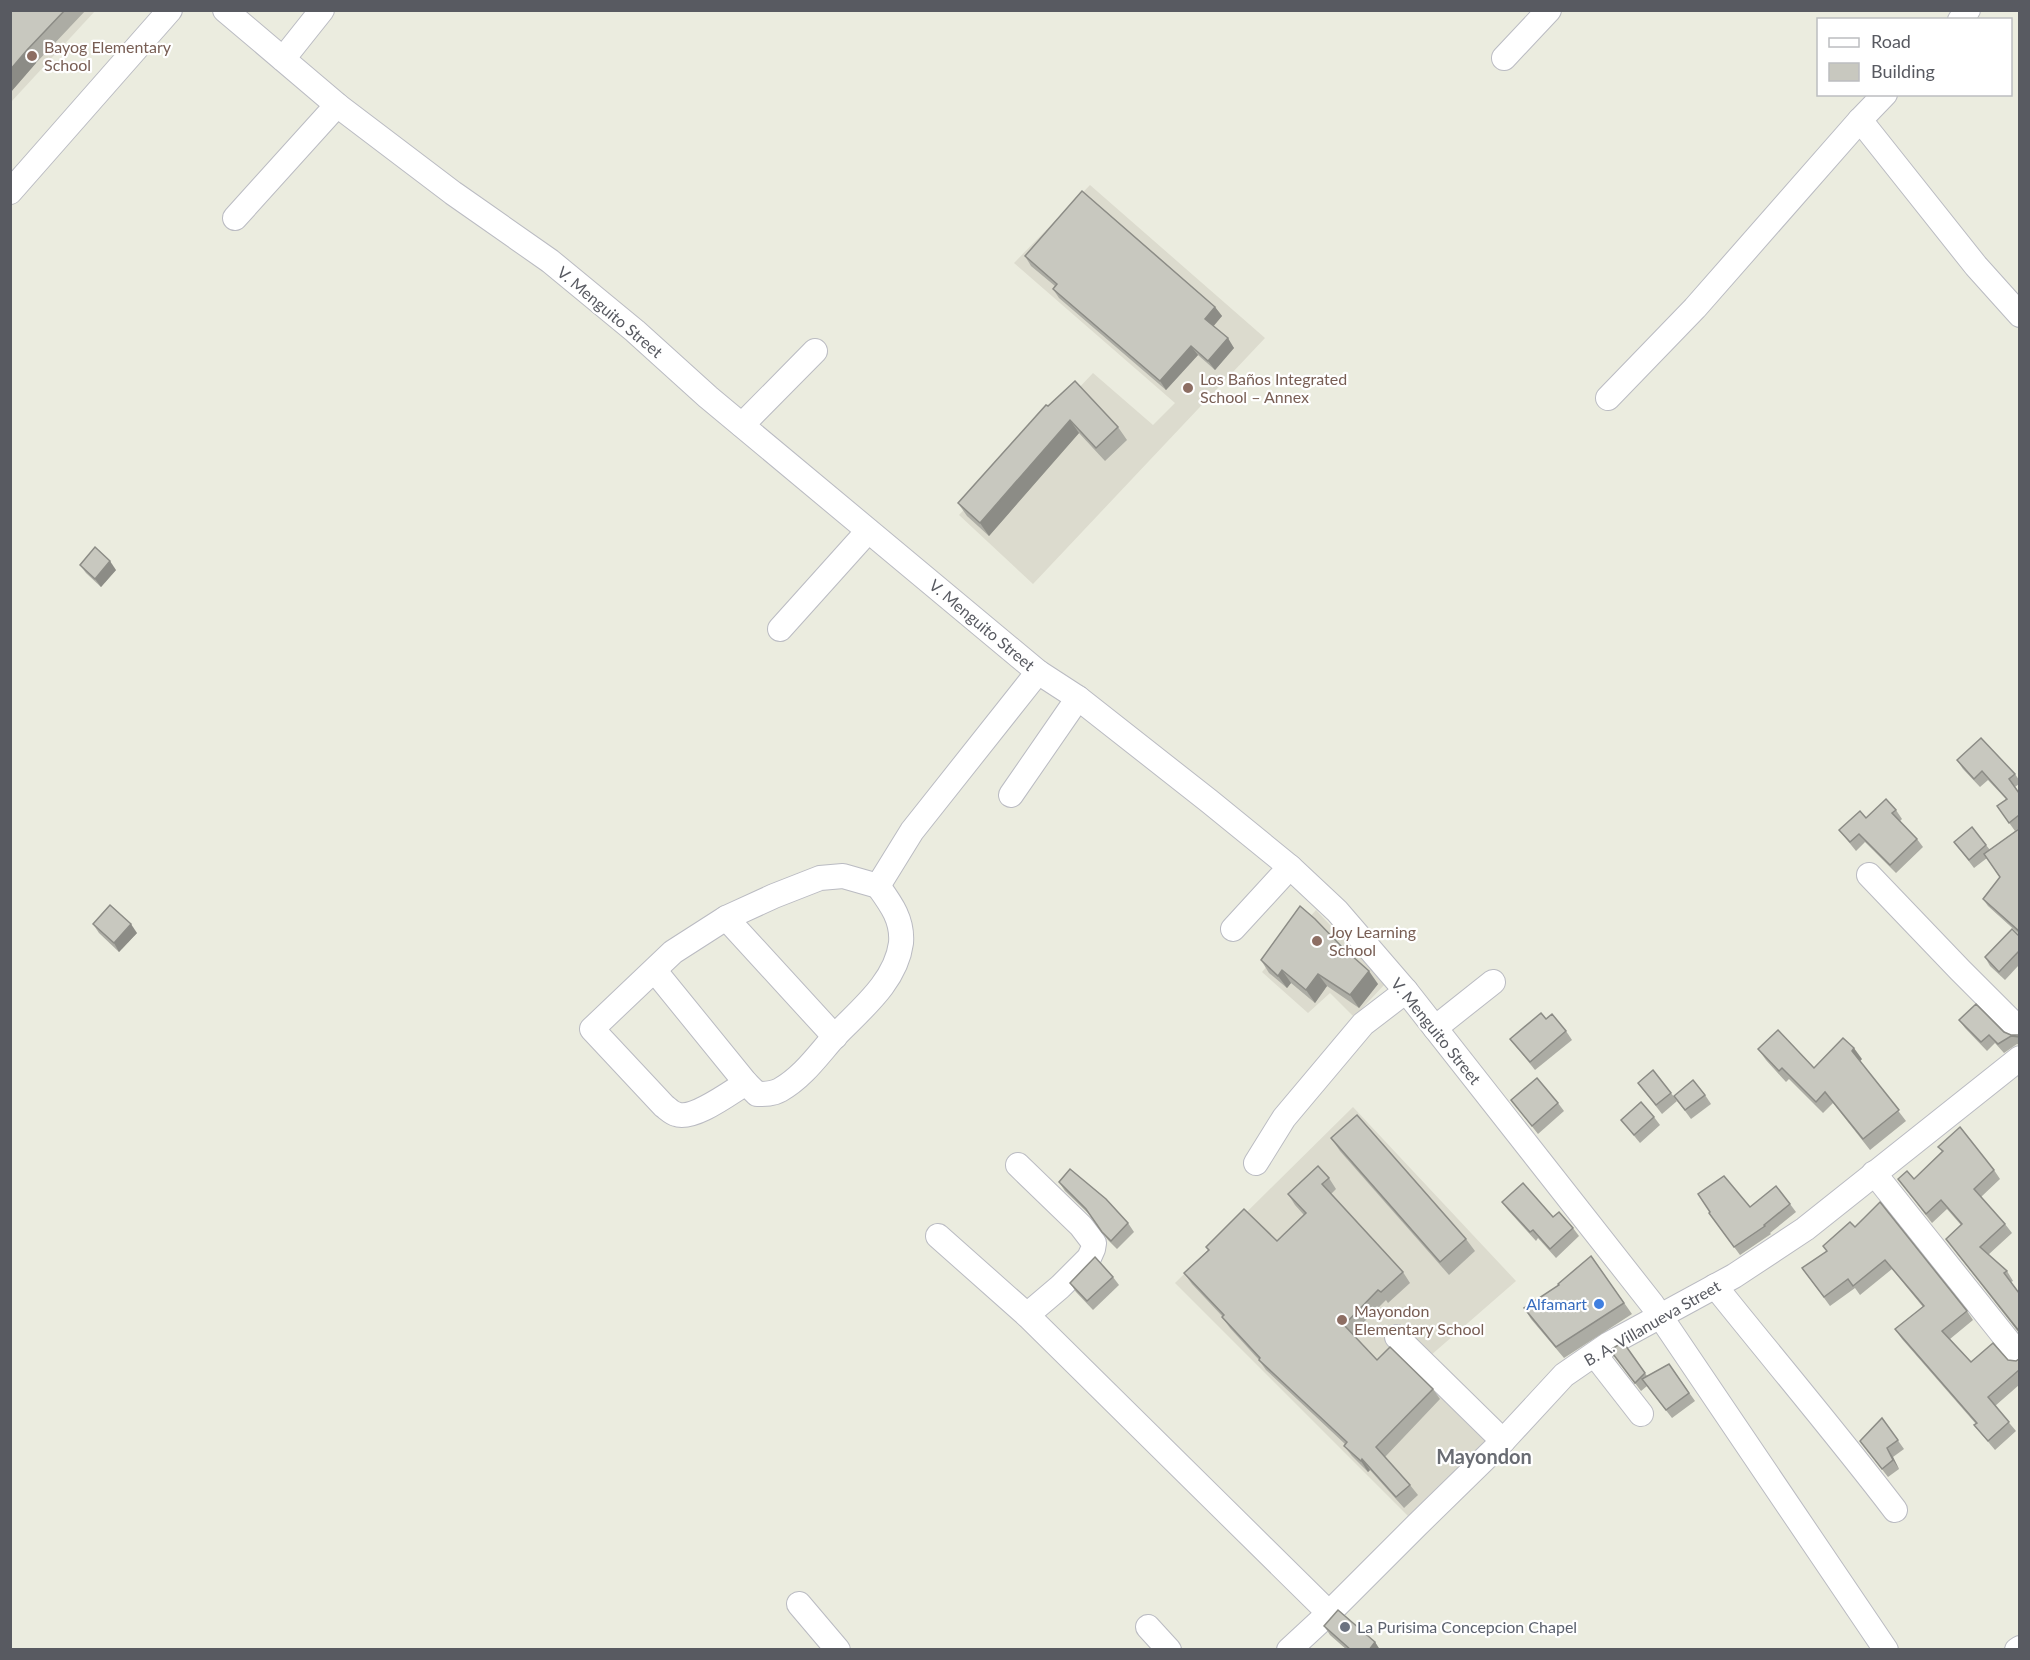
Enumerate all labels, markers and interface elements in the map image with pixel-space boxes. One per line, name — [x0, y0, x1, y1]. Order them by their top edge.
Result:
legend — [1817, 18, 2012, 96]
text: Road — [1871, 30, 1911, 52]
place label: Bayog Elementary School — [44, 37, 172, 74]
marker: Bayog Elementary School — [25, 49, 39, 63]
text: Building — [1871, 60, 1935, 82]
street label: V. Menguito Street — [554, 262, 667, 361]
place label: Los Baños Integrated School – Annex — [1200, 369, 1347, 406]
marker: Los Baños Integrated School – Annex — [1181, 381, 1195, 395]
street label: V. Menguito Street — [926, 575, 1039, 674]
place label: Joy Learning School — [1329, 922, 1416, 959]
marker: Joy Learning School — [1310, 934, 1324, 948]
street label: V. Menguito Street — [1388, 974, 1485, 1088]
street label: B. A. Villanueva Street — [1580, 1276, 1724, 1369]
place label: Alfamart — [1526, 1294, 1587, 1313]
marker: Alfamart — [1592, 1297, 1606, 1311]
place label: Mayondon Elementary School — [1354, 1301, 1484, 1338]
marker: Mayondon Elementary School — [1335, 1313, 1349, 1327]
district label: Mayondon — [1436, 1444, 1532, 1468]
place label: La Purisima Concepcion Chapel — [1357, 1617, 1577, 1636]
marker: La Purisima Concepcion Chapel — [1338, 1620, 1352, 1634]

